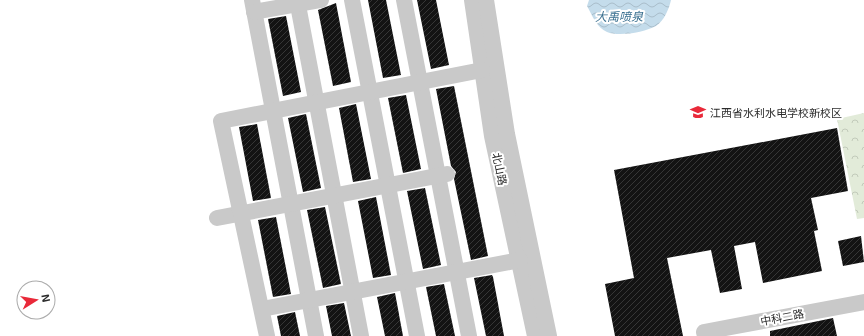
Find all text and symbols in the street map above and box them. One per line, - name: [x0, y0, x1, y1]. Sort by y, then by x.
- water label: 大禹喷泉: [595, 9, 644, 23]
- school or university icon: 江西省水利水电学校新校区: [689, 103, 707, 121]
- place label: 江西省水利水电学校新校区: [710, 106, 842, 119]
- street label: 北山路: [490, 152, 510, 186]
- north arrow: [16, 280, 56, 320]
- text: N: [39, 293, 53, 303]
- street label: 中科二路: [759, 306, 805, 328]

